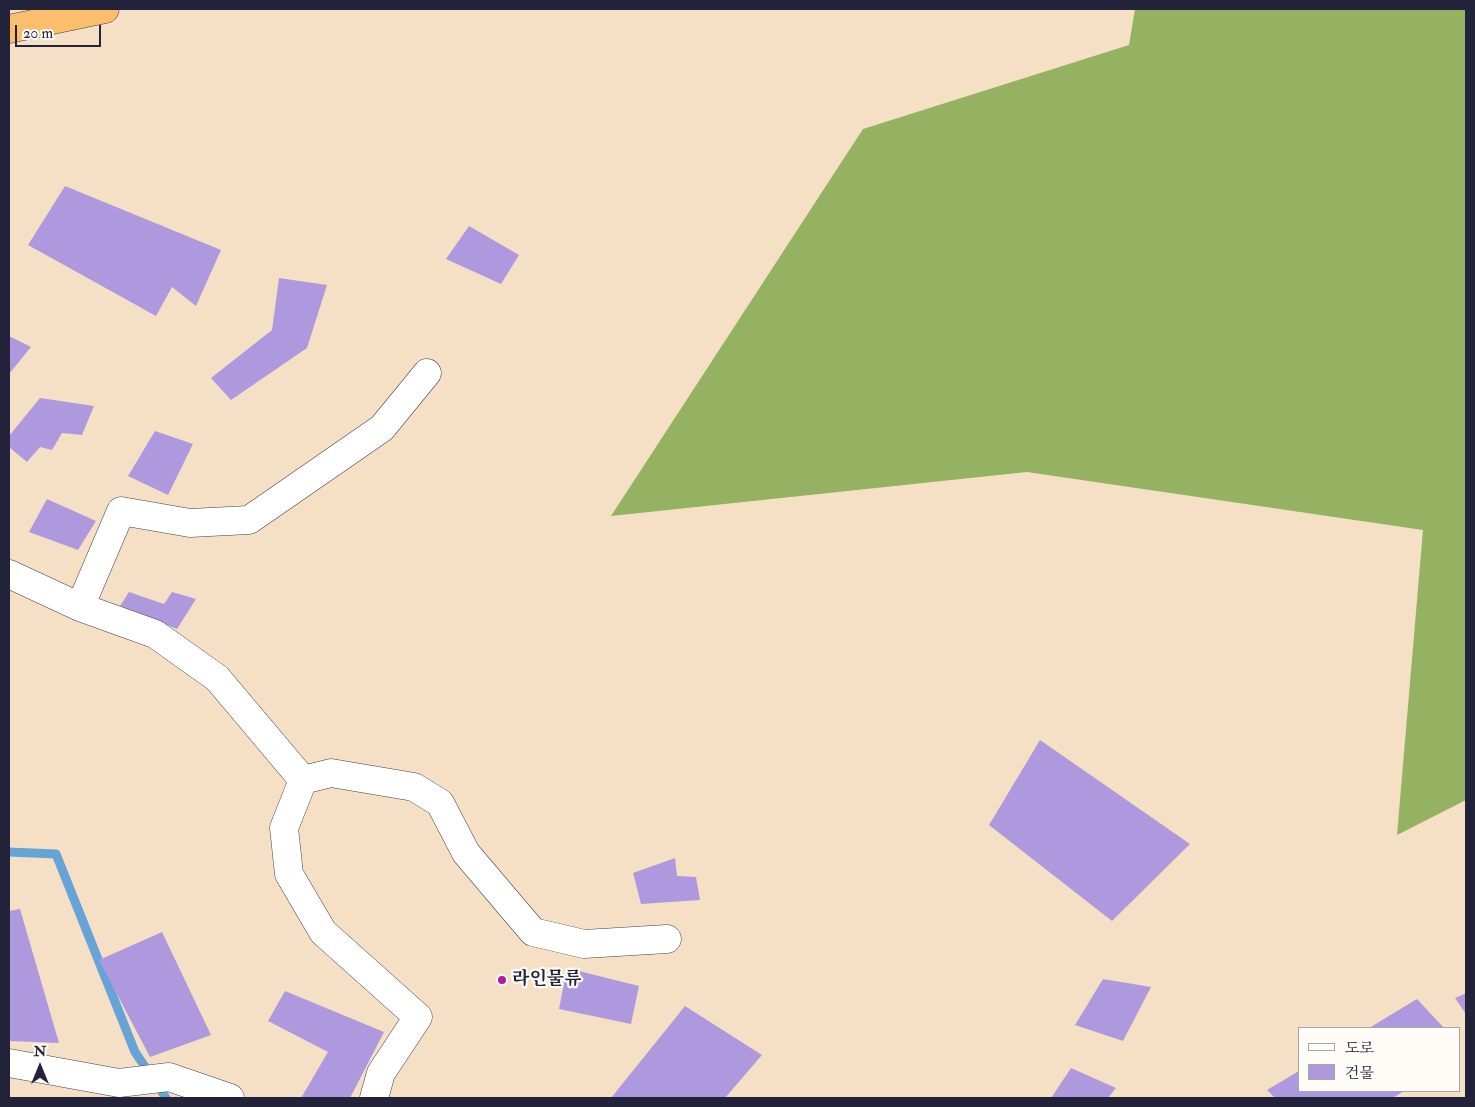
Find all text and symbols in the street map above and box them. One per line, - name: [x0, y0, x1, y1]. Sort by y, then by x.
- scale bar: [18, 15, 104, 47]
- text: 20 m: [23, 24, 53, 43]
- place label: 라인물류: [512, 969, 582, 991]
- marker: 라인물류: [496, 974, 508, 986]
- legend: [1298, 1027, 1460, 1092]
- text: 도로: [1345, 1039, 1374, 1058]
- north arrow: [15, 1042, 65, 1092]
- text: N: [34, 1043, 46, 1060]
- text: 건물: [1345, 1064, 1374, 1083]

